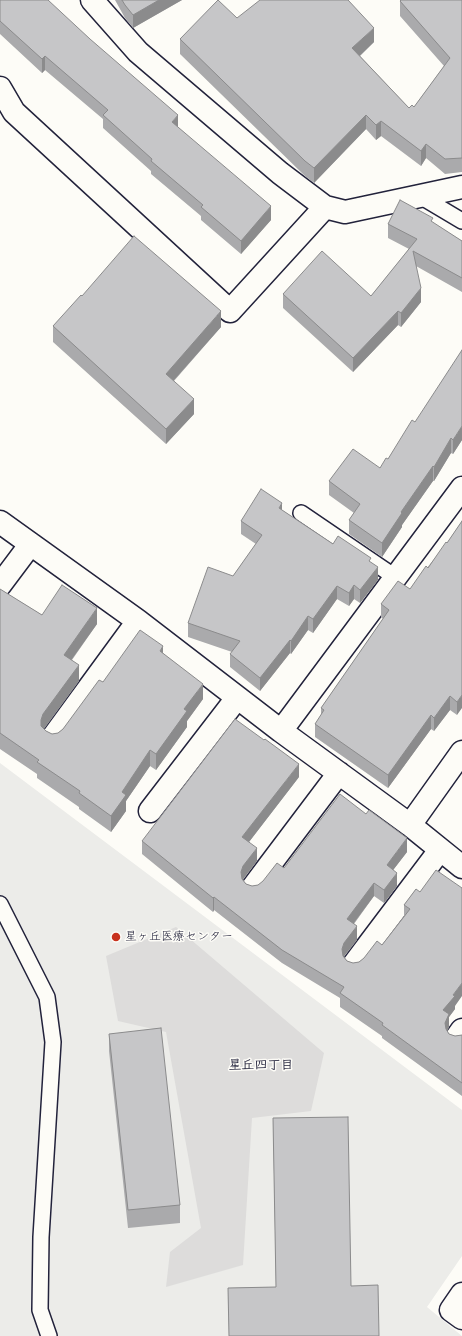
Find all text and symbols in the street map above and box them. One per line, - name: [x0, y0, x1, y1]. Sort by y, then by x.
- place label: 星ヶ丘医療センター: [125, 930, 233, 944]
- marker: 星ヶ丘医療センター: [110, 931, 122, 943]
- district label: 星丘四丁目: [229, 1057, 293, 1073]

